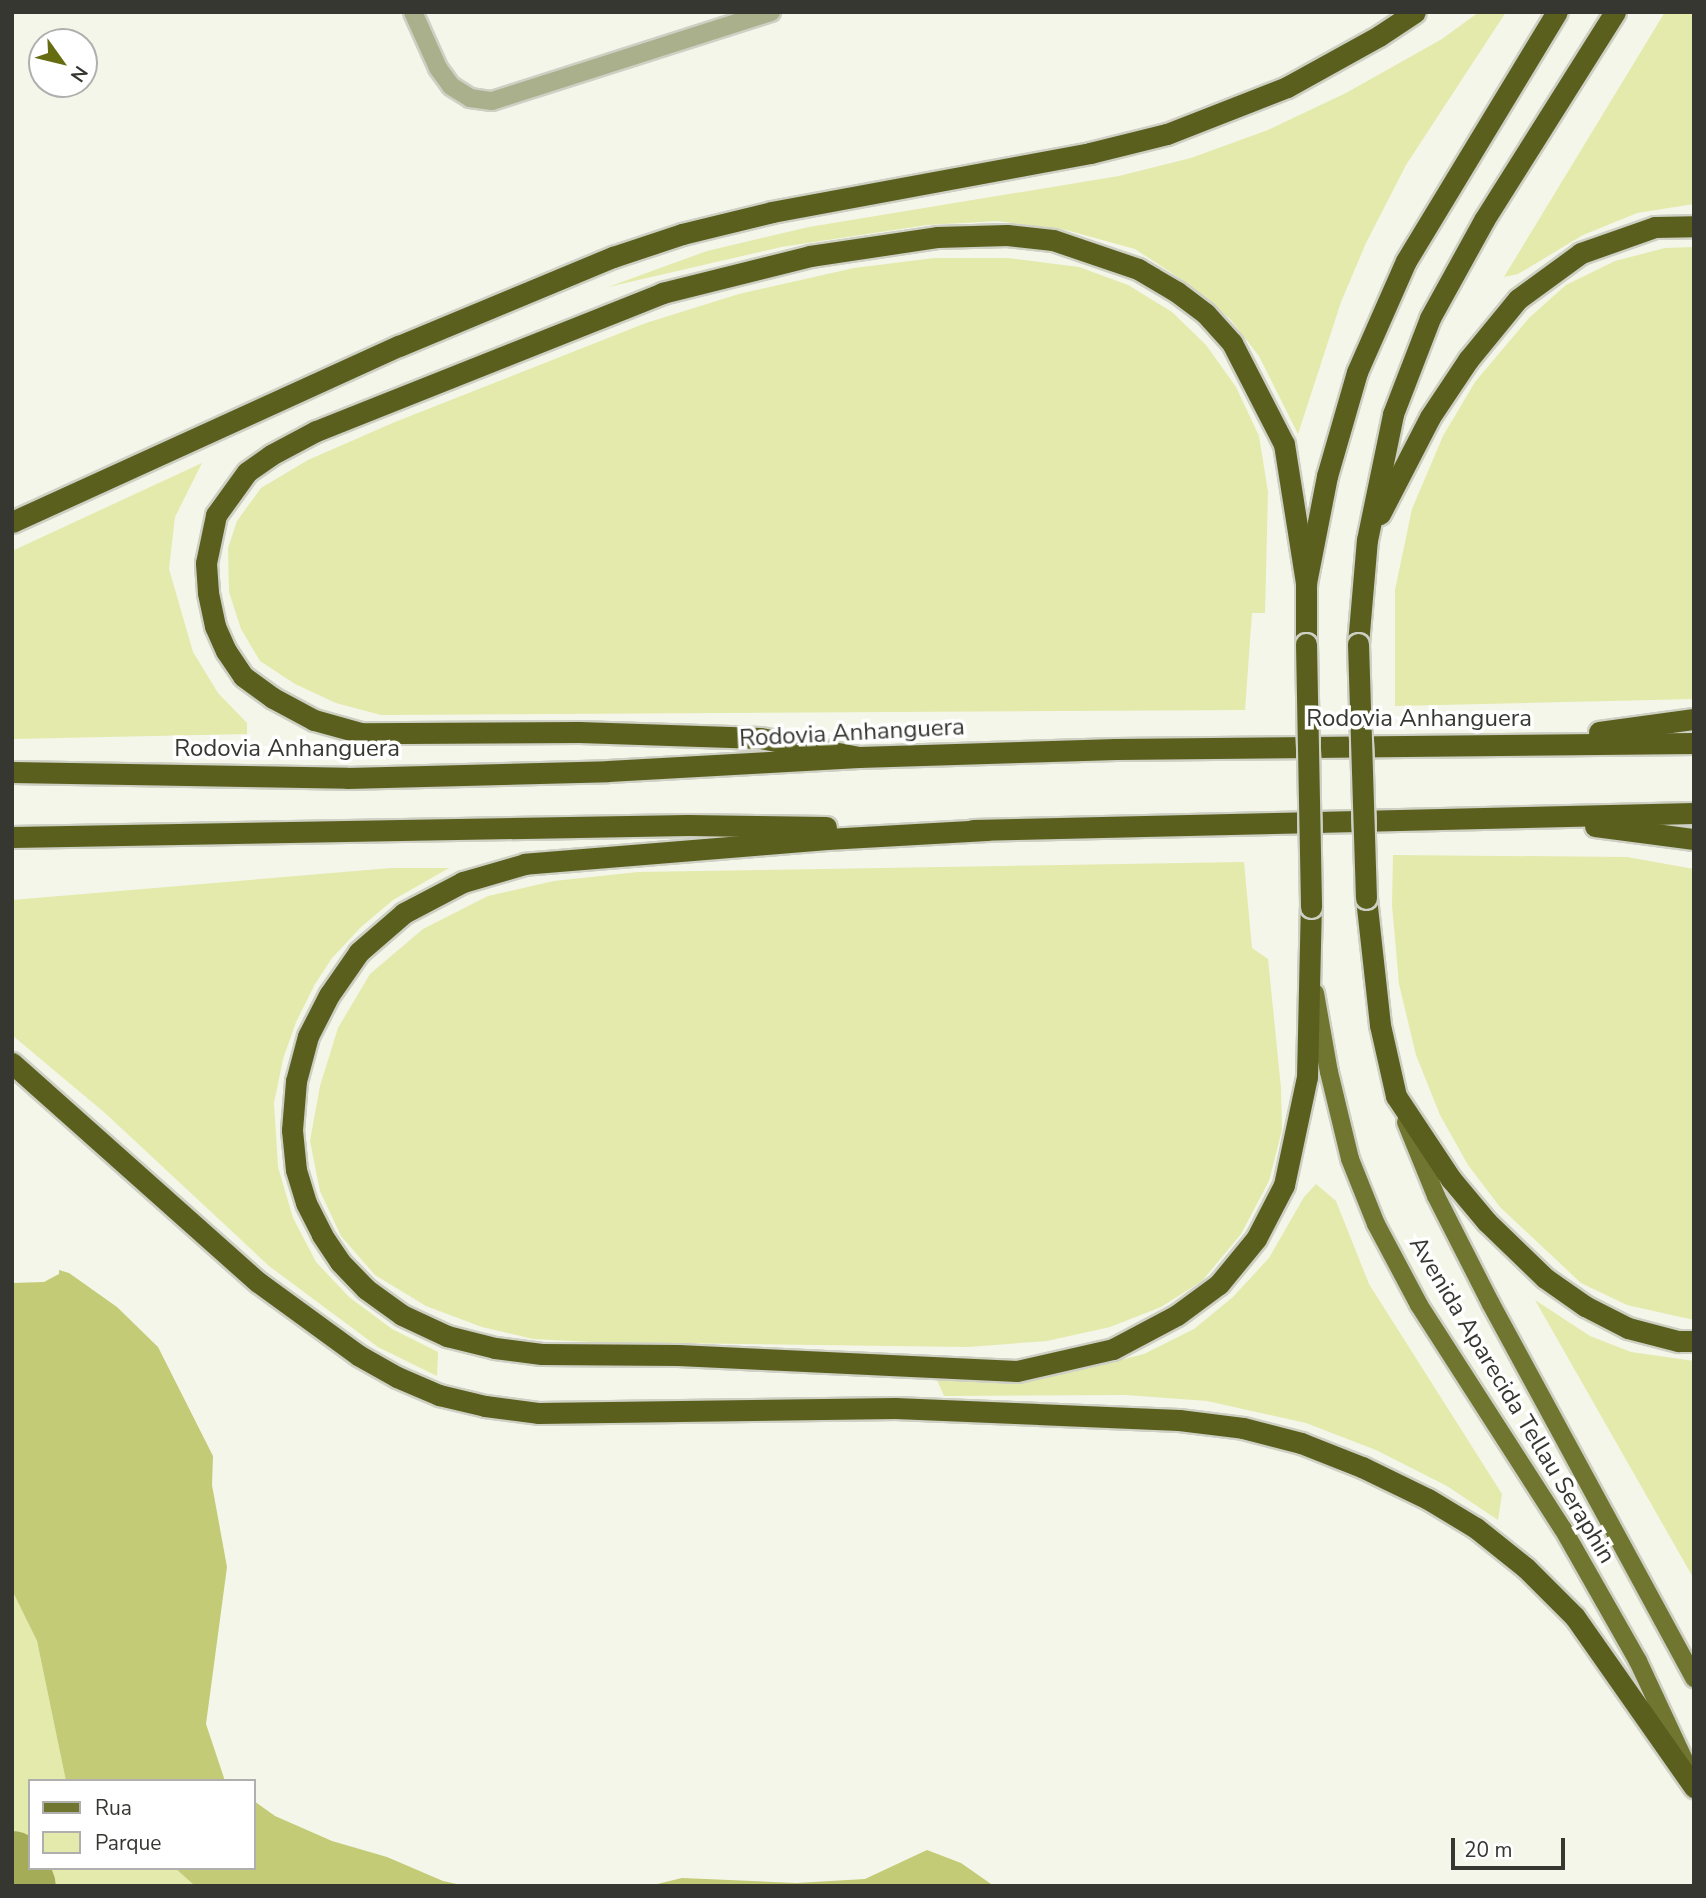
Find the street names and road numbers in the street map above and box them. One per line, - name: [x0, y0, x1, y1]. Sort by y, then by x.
- street label: Rodovia Anhanguera: [1306, 705, 1532, 733]
- street label: Rodovia Anhanguera: [739, 713, 965, 753]
- street label: Rodovia Anhanguera: [174, 735, 400, 763]
- street label: Avenida Aparecida Tellau Seraphin: [1403, 1231, 1621, 1569]

